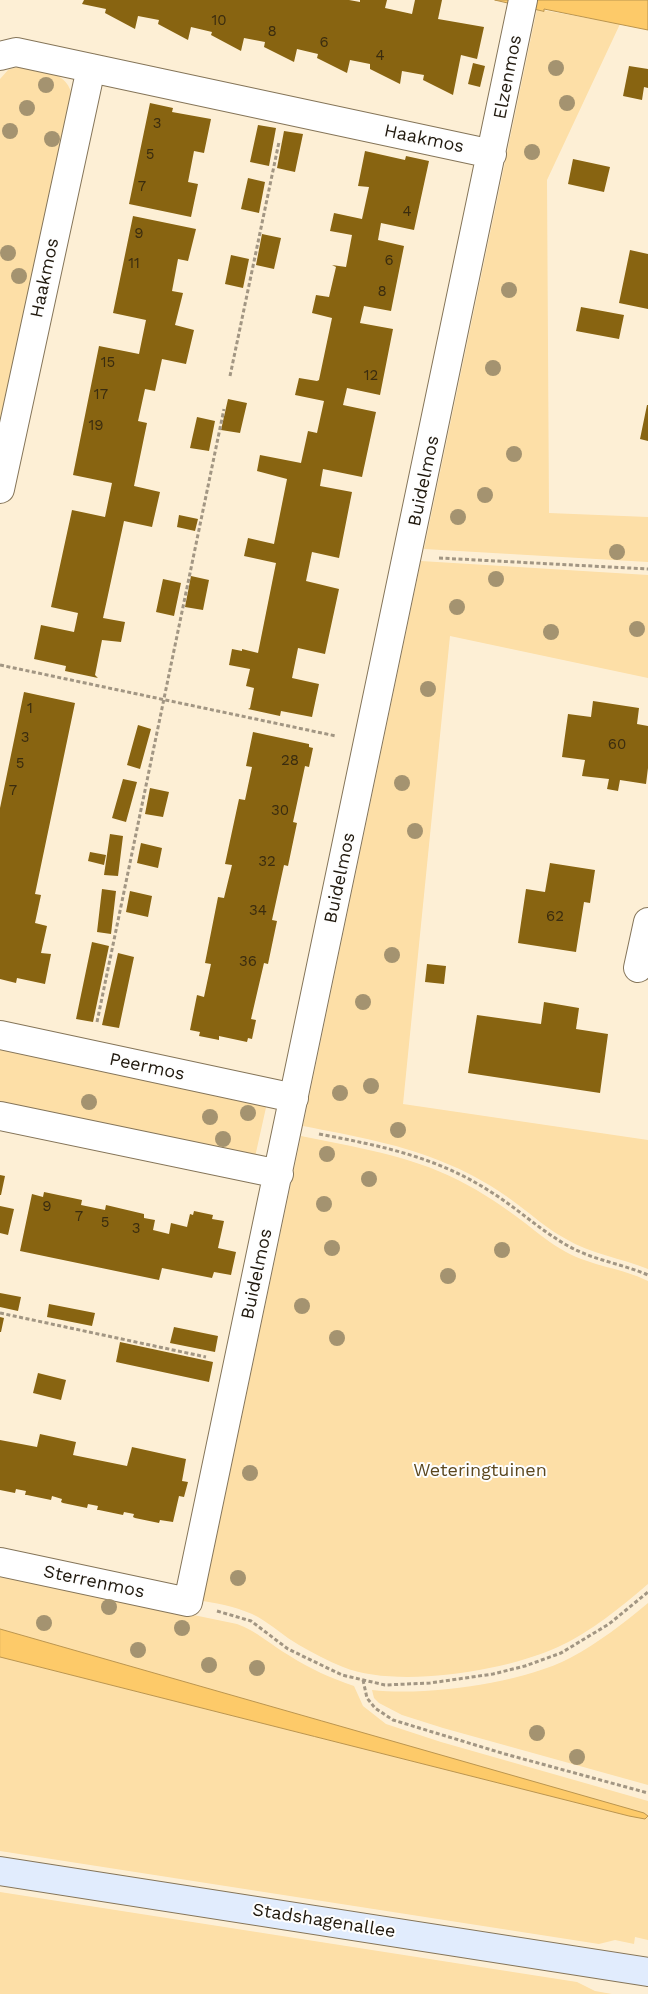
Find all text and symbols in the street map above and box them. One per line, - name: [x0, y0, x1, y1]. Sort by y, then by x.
- house number: 10: [211, 12, 227, 30]
- house number: 8: [267, 23, 277, 41]
- street label: Elzenmos: [489, 33, 527, 121]
- house number: 6: [319, 34, 329, 52]
- house number: 4: [375, 47, 385, 65]
- house number: 3: [153, 115, 161, 133]
- street label: Haakmos: [382, 120, 466, 158]
- house number: 5: [146, 146, 154, 164]
- house number: 7: [138, 178, 146, 196]
- house number: 4: [402, 203, 412, 221]
- house number: 9: [134, 225, 144, 243]
- street label: Haakmos: [26, 236, 64, 320]
- house number: 6: [384, 252, 394, 270]
- house number: 11: [128, 255, 140, 273]
- house number: 8: [377, 283, 387, 301]
- house number: 15: [101, 354, 115, 372]
- house number: 12: [364, 367, 378, 385]
- house number: 17: [94, 386, 108, 404]
- house number: 19: [88, 417, 104, 435]
- street label: Buidelmos: [404, 434, 444, 528]
- house number: 1: [27, 700, 33, 718]
- house number: 3: [21, 729, 29, 747]
- house number: 60: [608, 736, 626, 754]
- house number: 28: [281, 752, 299, 770]
- house number: 5: [16, 755, 24, 773]
- house number: 7: [9, 782, 17, 800]
- house number: 30: [271, 802, 289, 820]
- street label: Buidelmos: [320, 831, 360, 925]
- house number: 32: [258, 853, 276, 871]
- house number: 34: [249, 902, 267, 920]
- house number: 62: [546, 908, 564, 926]
- house number: 36: [239, 953, 257, 971]
- street label: Peermos: [107, 1048, 187, 1086]
- house number: 9: [42, 1198, 52, 1216]
- house number: 7: [75, 1208, 83, 1226]
- house number: 5: [101, 1214, 109, 1232]
- house number: 3: [132, 1220, 140, 1238]
- street label: Buidelmos: [237, 1227, 277, 1321]
- park label: Weteringtuinen: [413, 1460, 547, 1482]
- street label: Sterrenmos: [41, 1561, 147, 1603]
- street label: Stadshagenallee: [251, 1899, 397, 1943]

